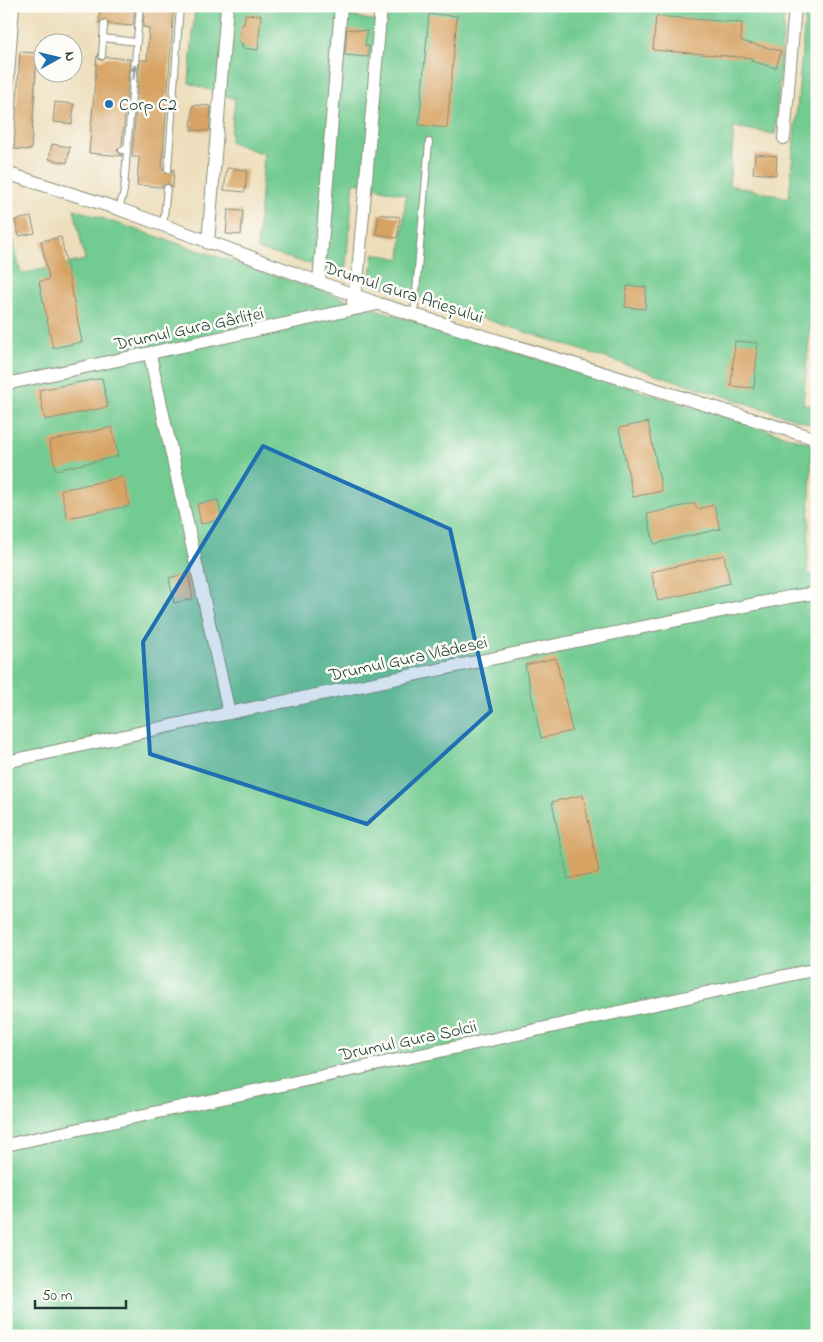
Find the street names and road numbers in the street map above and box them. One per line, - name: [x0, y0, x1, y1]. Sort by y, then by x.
- street label: Drumul Gura Arieșului: [319, 256, 486, 332]
- street label: Drumul Gura Gârliței: [111, 301, 267, 359]
- street label: Drumul Gura Vlădesei: [326, 630, 490, 690]
- street label: Drumul Gura Solcii: [336, 1015, 480, 1069]

